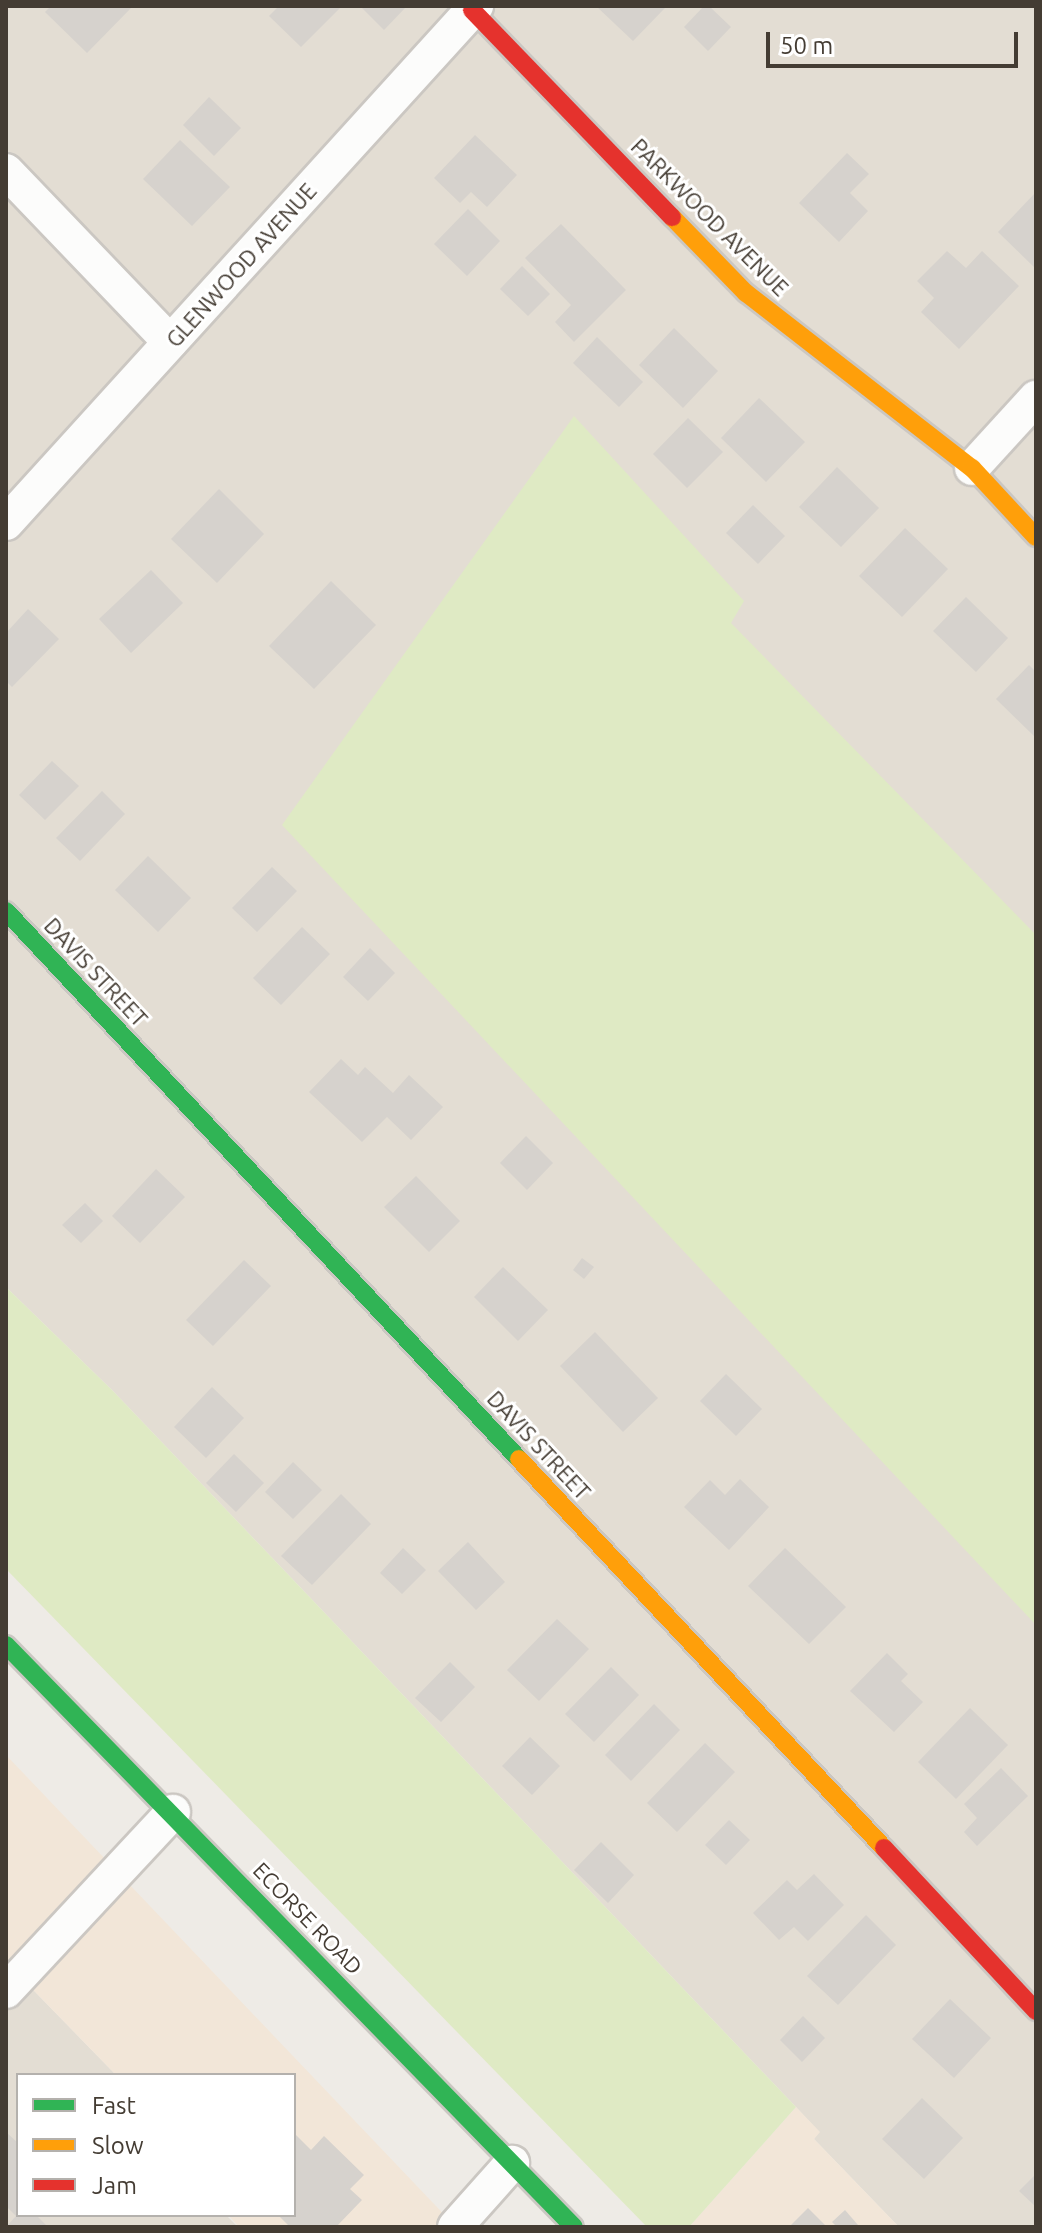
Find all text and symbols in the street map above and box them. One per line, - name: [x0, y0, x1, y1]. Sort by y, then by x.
- scale bar: [770, 16, 1022, 66]
- text: 50 m: [780, 32, 833, 59]
- street label: PARKWOOD AVENUE: [626, 133, 794, 301]
- street label: GLENWOOD AVENUE: [160, 178, 322, 352]
- street label: DAVIS STREET: [39, 912, 153, 1032]
- street label: DAVIS STREET: [482, 1385, 596, 1505]
- street label: ECORSE ROAD: [248, 1857, 368, 1979]
- legend: [16, 2073, 296, 2217]
- text: Fast: [92, 2092, 136, 2119]
- text: Slow: [92, 2132, 144, 2159]
- text: Jam: [92, 2172, 137, 2199]

